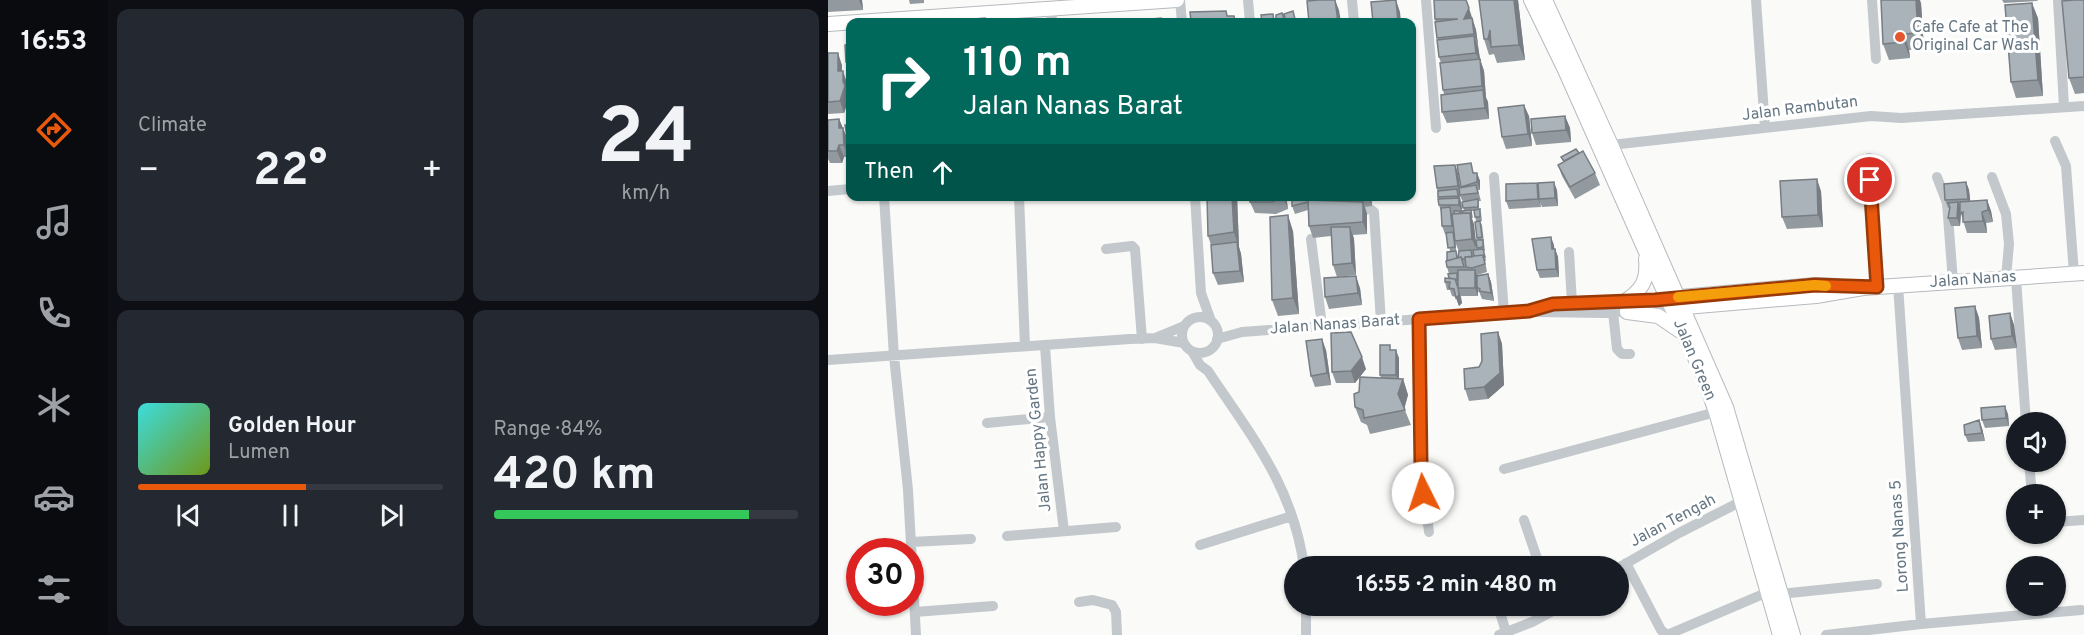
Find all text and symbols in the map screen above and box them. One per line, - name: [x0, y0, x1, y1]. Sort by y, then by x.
- place label: Cafe Cafe at The Original Car Wash: [1912, 18, 2039, 56]
- text: 16:53: [21, 25, 87, 59]
- marker: Cafe Cafe at The Original Car Wash: [1893, 30, 1907, 44]
- text: 110 m: [963, 38, 1072, 91]
- icon: right: [864, 42, 942, 120]
- text: Jalan Nanas Barat: [963, 90, 1183, 124]
- text: 24: [597, 92, 695, 191]
- street label: Jalan Rambutan: [1741, 92, 1859, 126]
- icon: directions: [33, 109, 75, 151]
- text: Climate: [138, 113, 207, 139]
- text: 22°: [253, 144, 327, 201]
- text: −: [138, 151, 159, 193]
- text: +: [421, 151, 442, 193]
- pin: [1844, 154, 1895, 205]
- icon: ahead: [926, 156, 959, 189]
- text: Then: [864, 159, 914, 186]
- icon: arrive: [1853, 163, 1886, 196]
- text: km/h: [621, 181, 670, 207]
- icon: music: [33, 201, 75, 243]
- street label: Jalan Nanas: [1929, 267, 2017, 293]
- icon: phone: [33, 292, 75, 334]
- street label: Jalan Nanas Barat: [1269, 310, 1401, 340]
- street label: Jalan Green: [1668, 316, 1720, 404]
- street label: Jalan Happy Garden: [1022, 367, 1056, 513]
- icon: climate: [33, 384, 75, 426]
- map controls: [2006, 412, 2066, 616]
- button: sound: [2006, 412, 2066, 472]
- text: Golden Hour: [228, 413, 356, 440]
- text: Range · 84%: [494, 417, 602, 443]
- text: Lumen: [228, 440, 290, 466]
- text: 420 km: [494, 448, 655, 505]
- position arrow: [1391, 461, 1455, 525]
- icon: car: [33, 476, 75, 518]
- street label: Lorong Nanas 5: [1886, 479, 1914, 593]
- button: +: [2006, 484, 2066, 544]
- street label: Jalan Tengah: [1627, 490, 1719, 552]
- icon: previous: [172, 499, 205, 532]
- icon: pause: [274, 499, 307, 532]
- icon: next: [375, 499, 408, 532]
- speed limit sign: 30: [846, 538, 924, 616]
- button: −: [2006, 556, 2066, 616]
- icon: filters: [33, 568, 75, 610]
- text: 16:55 · 2 min · 480 m: [1356, 572, 1557, 599]

